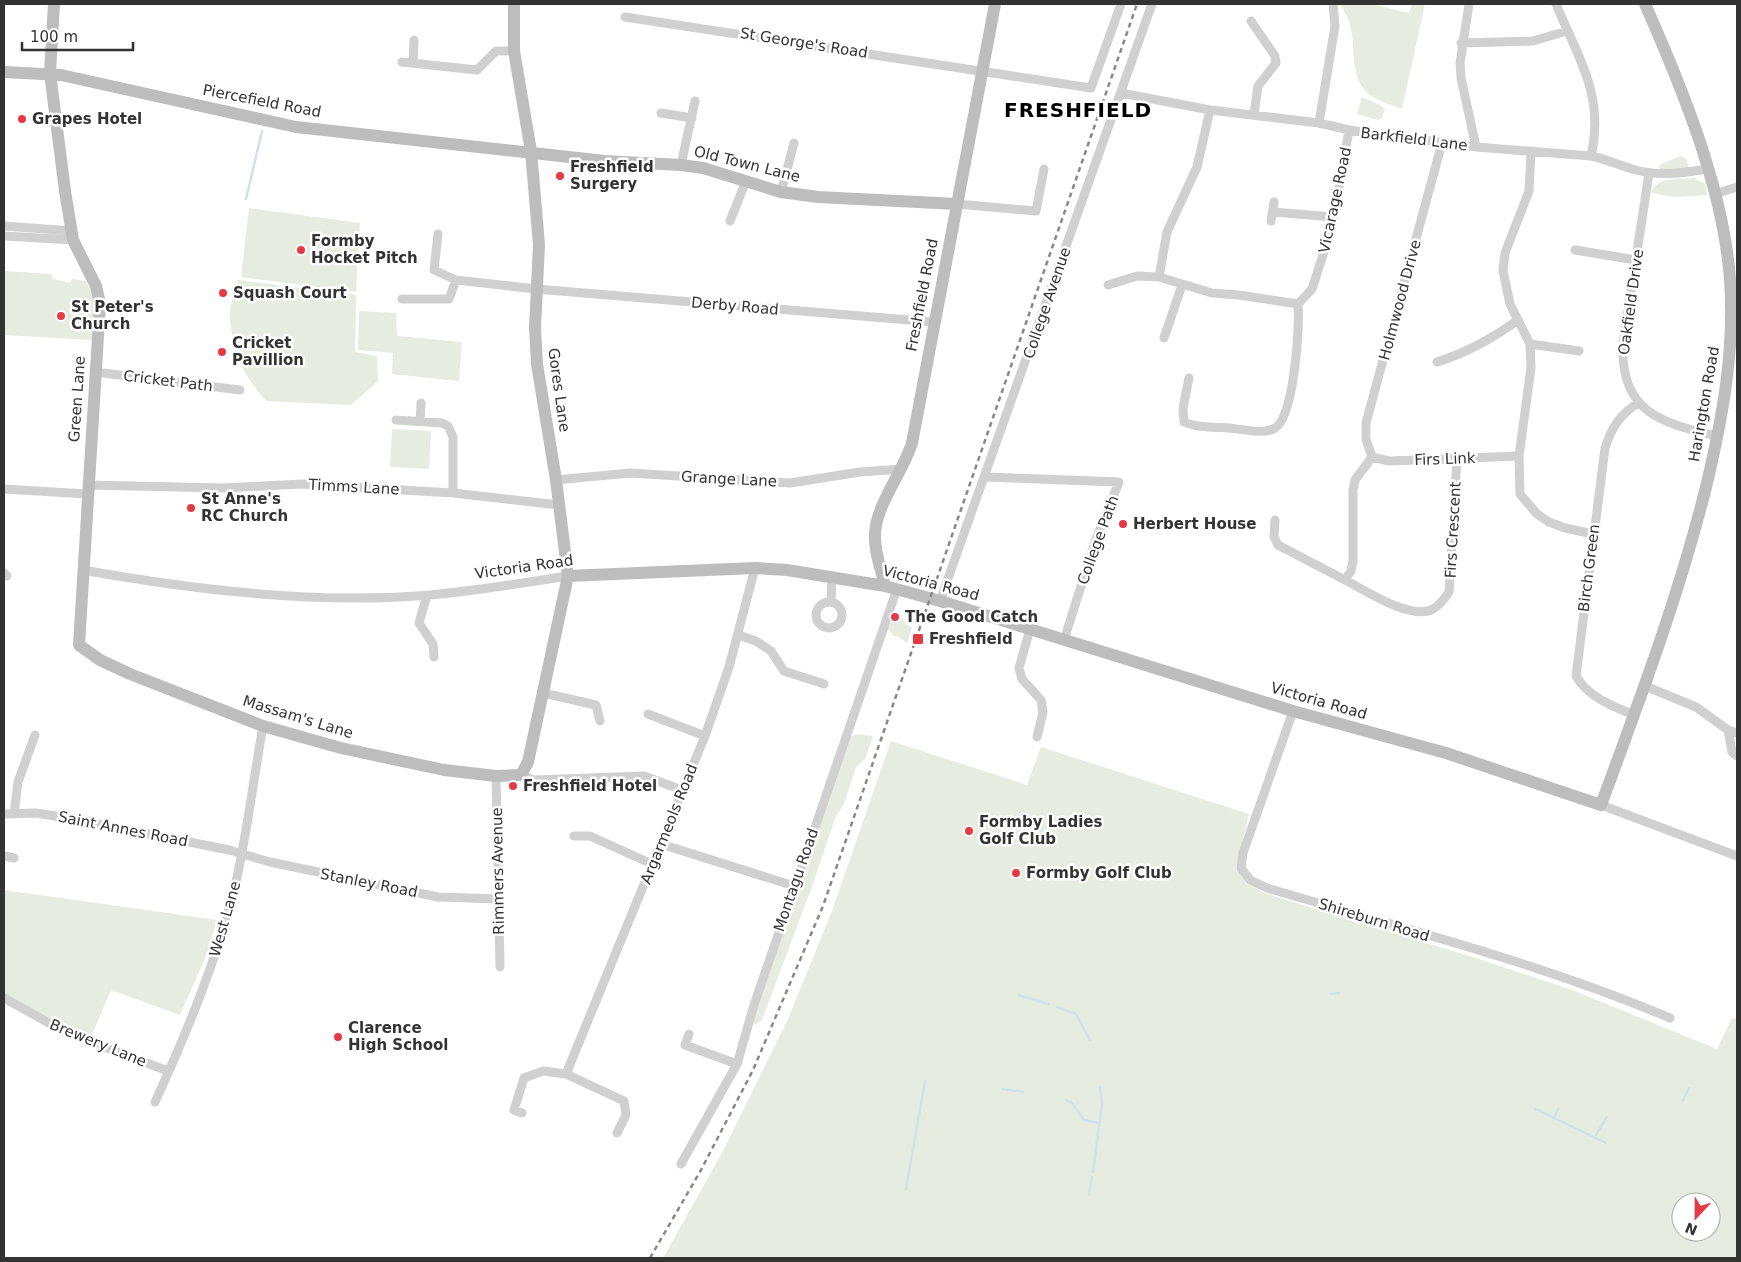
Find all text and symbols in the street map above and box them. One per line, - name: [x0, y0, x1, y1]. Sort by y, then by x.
- scale bar: [22, 20, 134, 52]
- street label: St George's Road: [739, 24, 869, 62]
- text: 100 m: [30, 28, 78, 46]
- street label: Piercefield Road: [201, 81, 323, 121]
- district label: FRESHFIELD: [1004, 98, 1152, 122]
- place label: Grapes Hotel: [32, 110, 142, 128]
- marker: Grapes Hotel: [16, 113, 28, 125]
- street label: Barkfield Lane: [1359, 124, 1469, 154]
- street label: Old Town Lane: [692, 142, 802, 186]
- street label: Vicarage Road: [1315, 145, 1355, 255]
- place label: Freshfield Surgery: [570, 158, 654, 193]
- marker: Freshfield Surgery: [554, 170, 566, 182]
- place label: Formby Hocket Pitch: [311, 232, 418, 267]
- street label: Freshfield Road: [902, 237, 942, 353]
- street label: Holmwood Drive: [1375, 238, 1425, 362]
- marker: Formby Hocket Pitch: [295, 244, 307, 256]
- street label: College Avenue: [1020, 245, 1074, 361]
- street label: Oakfield Drive: [1615, 248, 1647, 356]
- place label: Squash Court: [233, 284, 347, 302]
- marker: Squash Court: [217, 287, 229, 299]
- street label: Derby Road: [690, 293, 780, 319]
- place label: St Peter's Church: [71, 298, 154, 333]
- marker: St Peter's Church: [55, 310, 67, 322]
- place label: Cricket Pavillion: [232, 334, 304, 369]
- street label: Harington Road: [1685, 345, 1723, 463]
- marker: Cricket Pavillion: [216, 346, 228, 358]
- street label: Gores Lane: [544, 347, 574, 433]
- street label: Green Lane: [65, 355, 89, 443]
- street label: Cricket Path: [122, 367, 214, 395]
- street label: Firs Link: [1414, 449, 1476, 469]
- street label: Grange Lane: [680, 467, 778, 491]
- street label: Timms Lane: [307, 476, 400, 498]
- street label: Firs Crescent: [1441, 481, 1465, 579]
- place label: St Anne's RC Church: [201, 490, 288, 525]
- street label: College Path: [1074, 493, 1122, 587]
- marker: St Anne's RC Church: [185, 502, 197, 514]
- place label: Herbert House: [1133, 515, 1256, 533]
- marker: Herbert House: [1117, 518, 1129, 530]
- street label: Birch Green: [1575, 523, 1603, 613]
- street label: Victoria Road: [474, 551, 574, 583]
- street label: Victoria Road: [881, 561, 981, 605]
- place label: The Good Catch: [905, 608, 1038, 626]
- marker: The Good Catch: [889, 611, 901, 623]
- place label: Freshfield: [929, 630, 1013, 648]
- marker: Freshfield: [911, 632, 925, 646]
- street label: Victoria Road: [1269, 679, 1369, 723]
- street label: Massam's Lane: [241, 692, 355, 742]
- street label: Argarmeols Road: [637, 761, 701, 887]
- place label: Freshfield Hotel: [523, 777, 657, 795]
- marker: Freshfield Hotel: [507, 780, 519, 792]
- street label: Rimmers Avenue: [488, 807, 508, 935]
- street label: Saint Annes Road: [57, 808, 189, 850]
- place label: Formby Ladies Golf Club: [979, 813, 1102, 848]
- marker: Formby Ladies Golf Club: [963, 825, 975, 837]
- street label: Montagu Road: [770, 826, 822, 934]
- place label: Formby Golf Club: [1026, 864, 1172, 882]
- street label: Stanley Road: [319, 865, 419, 901]
- marker: Formby Golf Club: [1010, 867, 1022, 879]
- street label: West Lane: [206, 879, 244, 959]
- street label: Shireburn Road: [1316, 895, 1432, 945]
- street label: Brewery Lane: [47, 1015, 149, 1071]
- place label: Clarence High School: [348, 1019, 448, 1054]
- marker: Clarence High School: [332, 1031, 344, 1043]
- north arrow: [1671, 1192, 1721, 1242]
- text: N: [1683, 1219, 1700, 1239]

